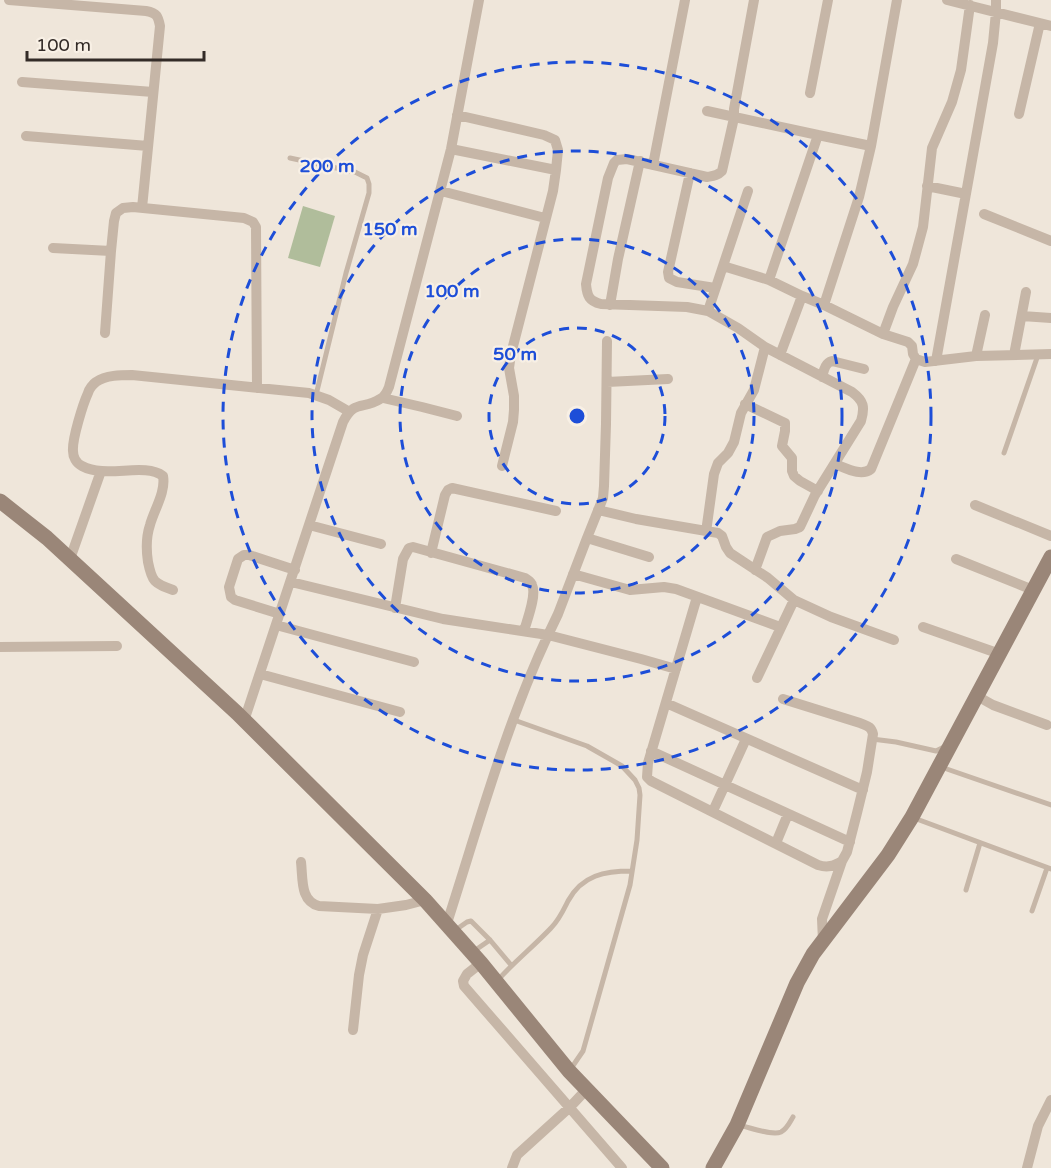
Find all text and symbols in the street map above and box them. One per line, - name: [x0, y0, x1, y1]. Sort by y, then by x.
- scale bar: [27, 24, 204, 62]
- text: 100 m: [36, 34, 91, 56]
- text: 200 m: [299, 155, 355, 177]
- text: 150 m: [362, 218, 418, 240]
- text: 100 m: [424, 280, 480, 302]
- text: 50 m: [493, 343, 537, 365]
- centre of rings: [567, 406, 587, 426]

